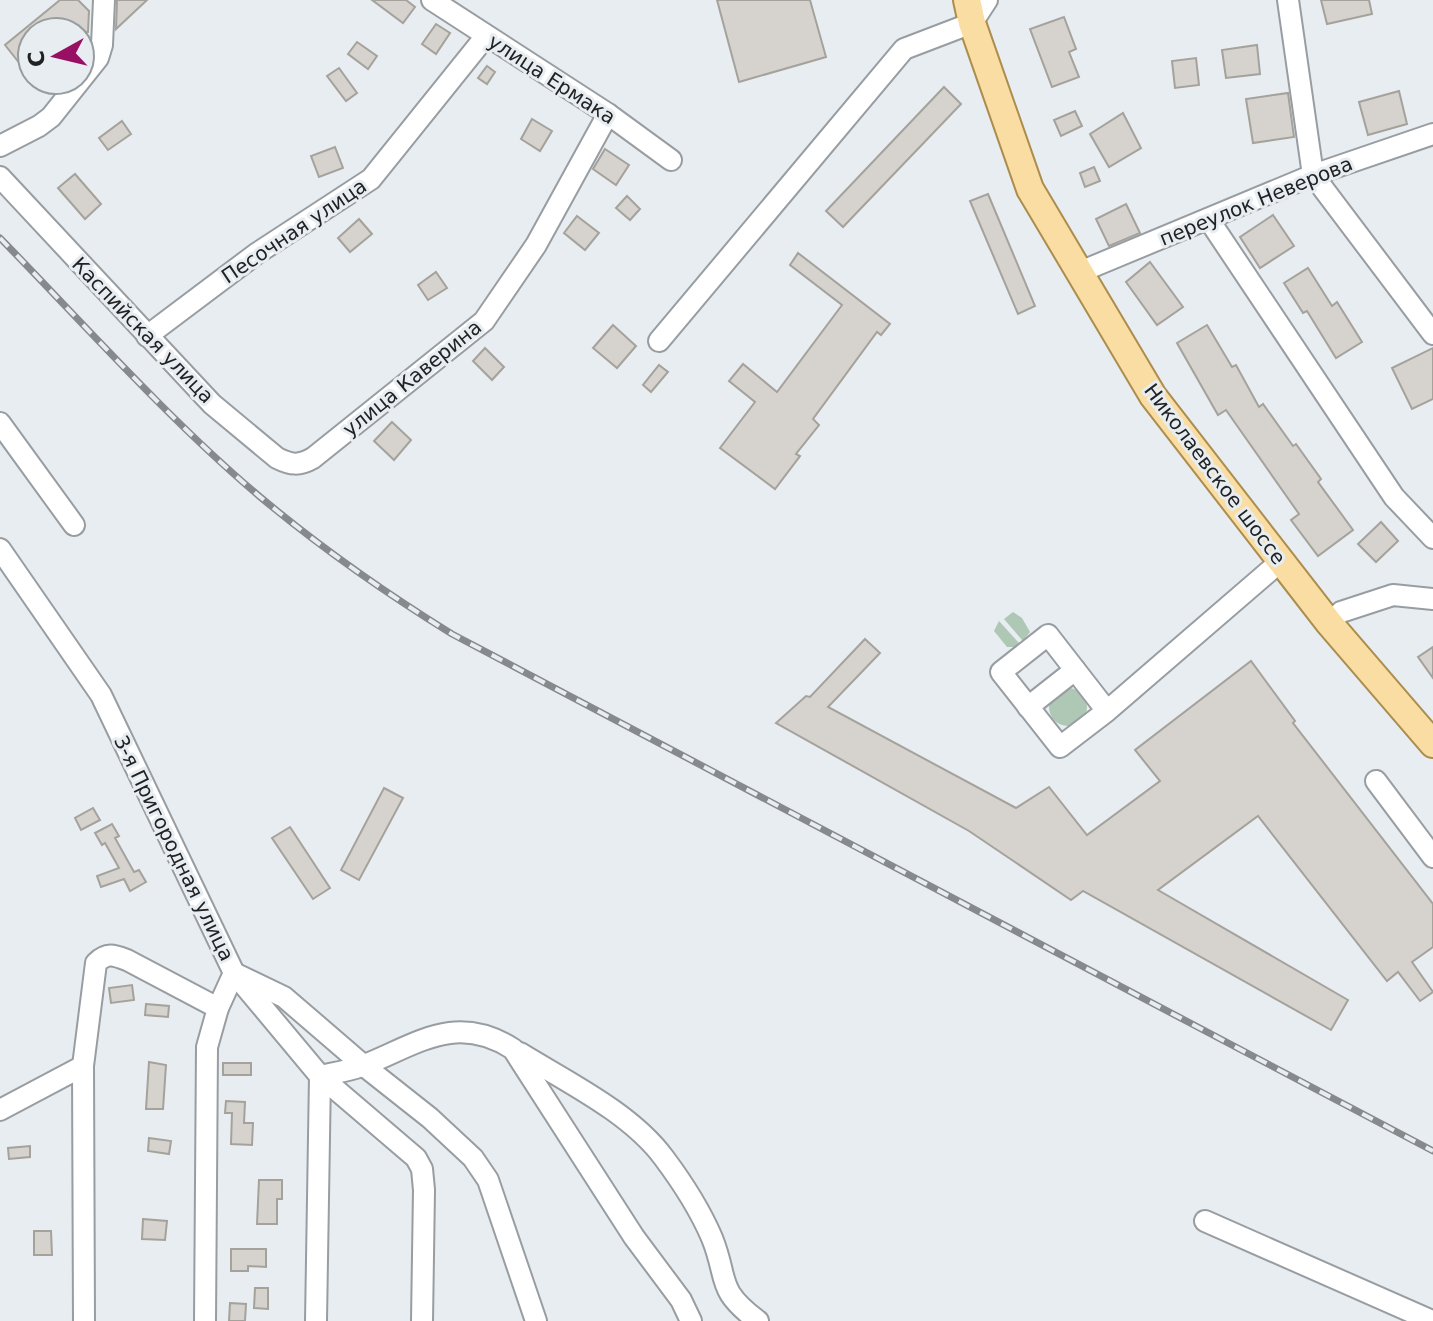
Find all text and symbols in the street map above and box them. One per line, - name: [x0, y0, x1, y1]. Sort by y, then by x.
- north arrow: [16, 16, 96, 96]
- street label: улица Ермака: [484, 29, 620, 129]
- text: С: [23, 49, 50, 68]
- street label: переулок Неверова: [1156, 151, 1356, 251]
- street label: Песочная улица: [217, 174, 371, 288]
- street label: Каспийская улица: [67, 252, 219, 408]
- street label: улица Каверина: [338, 315, 486, 441]
- street label: Николаевское шоссе: [1139, 379, 1291, 569]
- street label: 3-я Пригородная улица: [109, 731, 239, 965]

